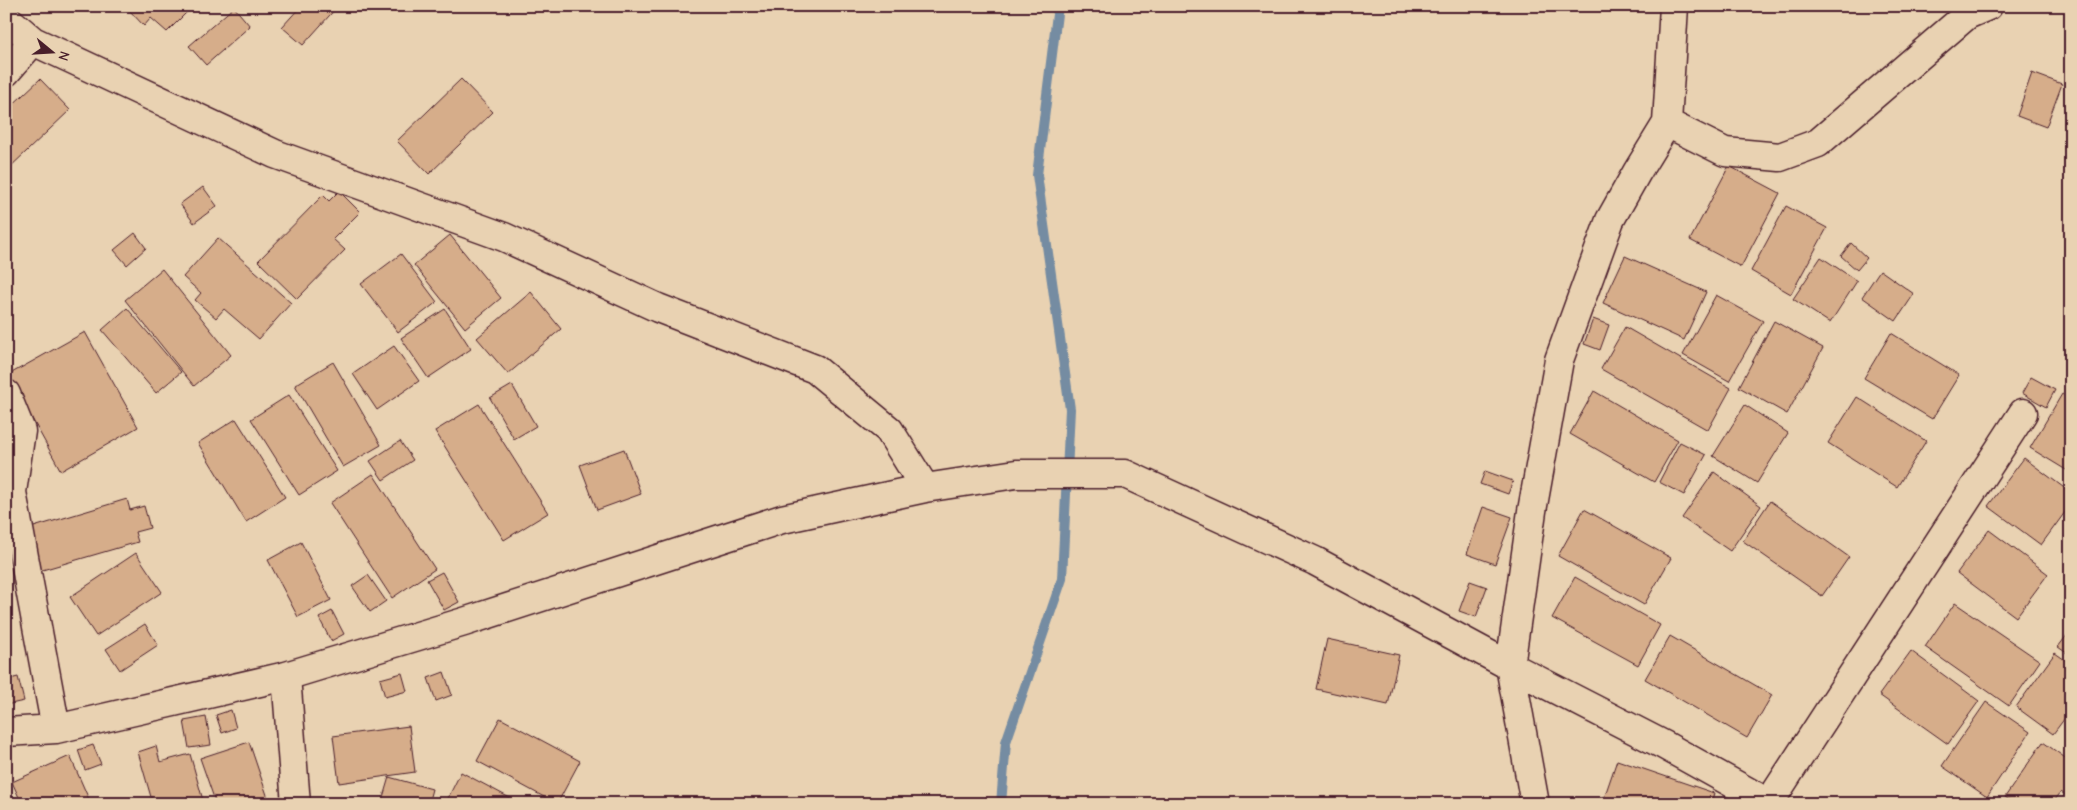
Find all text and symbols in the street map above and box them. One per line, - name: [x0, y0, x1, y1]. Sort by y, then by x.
- north arrow: [28, 28, 78, 78]
- text: N: [54, 49, 73, 63]

